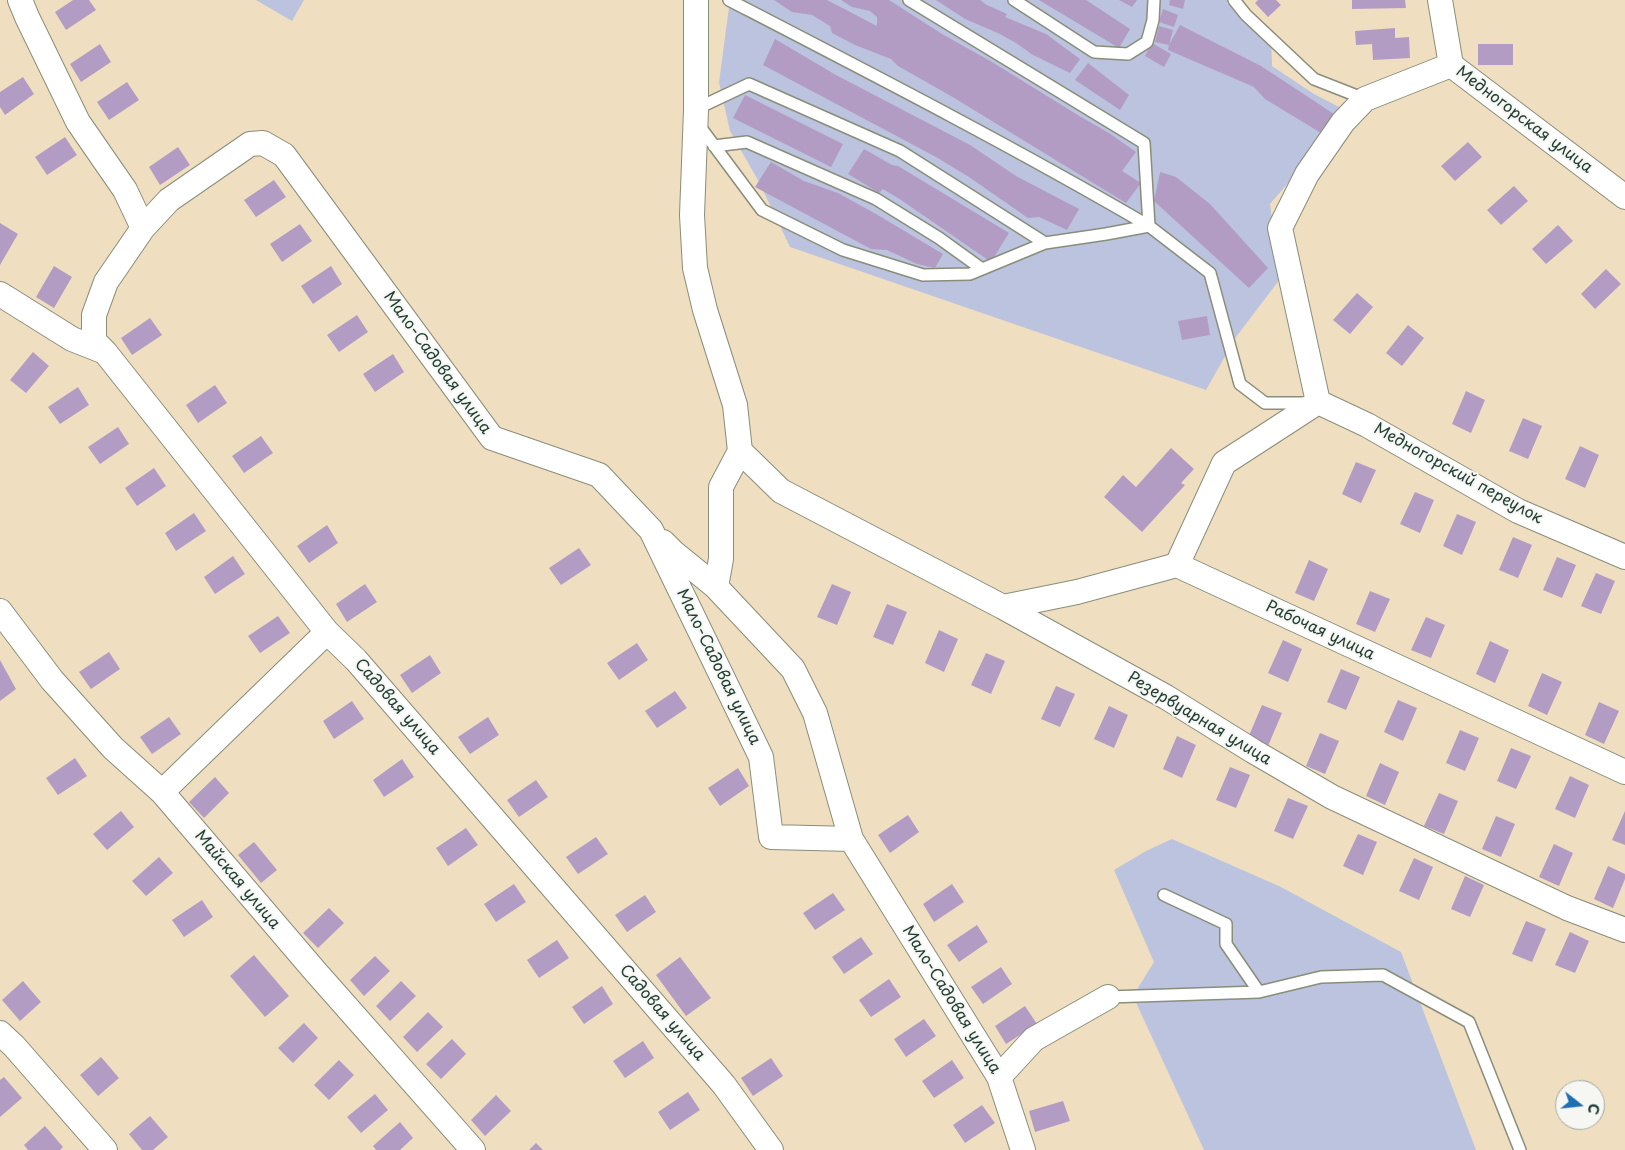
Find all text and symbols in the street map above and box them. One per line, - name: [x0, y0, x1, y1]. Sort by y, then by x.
- street label: Медногорская улица: [1452, 62, 1596, 178]
- street label: Мало-Садовая улица: [379, 288, 495, 438]
- street label: Медногорский переулок: [1370, 420, 1546, 528]
- street label: Мало-Садовая улица: [672, 586, 764, 748]
- street label: Рабочая улица: [1262, 597, 1378, 665]
- street label: Садовая улица: [350, 655, 444, 759]
- street label: Резервуарная улица: [1123, 668, 1275, 770]
- street label: Майская улица: [190, 827, 284, 933]
- street label: Мало-Садовая улица: [898, 922, 1004, 1078]
- street label: Садовая улица: [615, 961, 709, 1065]
- north arrow: [1555, 1080, 1605, 1130]
- text: С: [1582, 1101, 1605, 1117]

